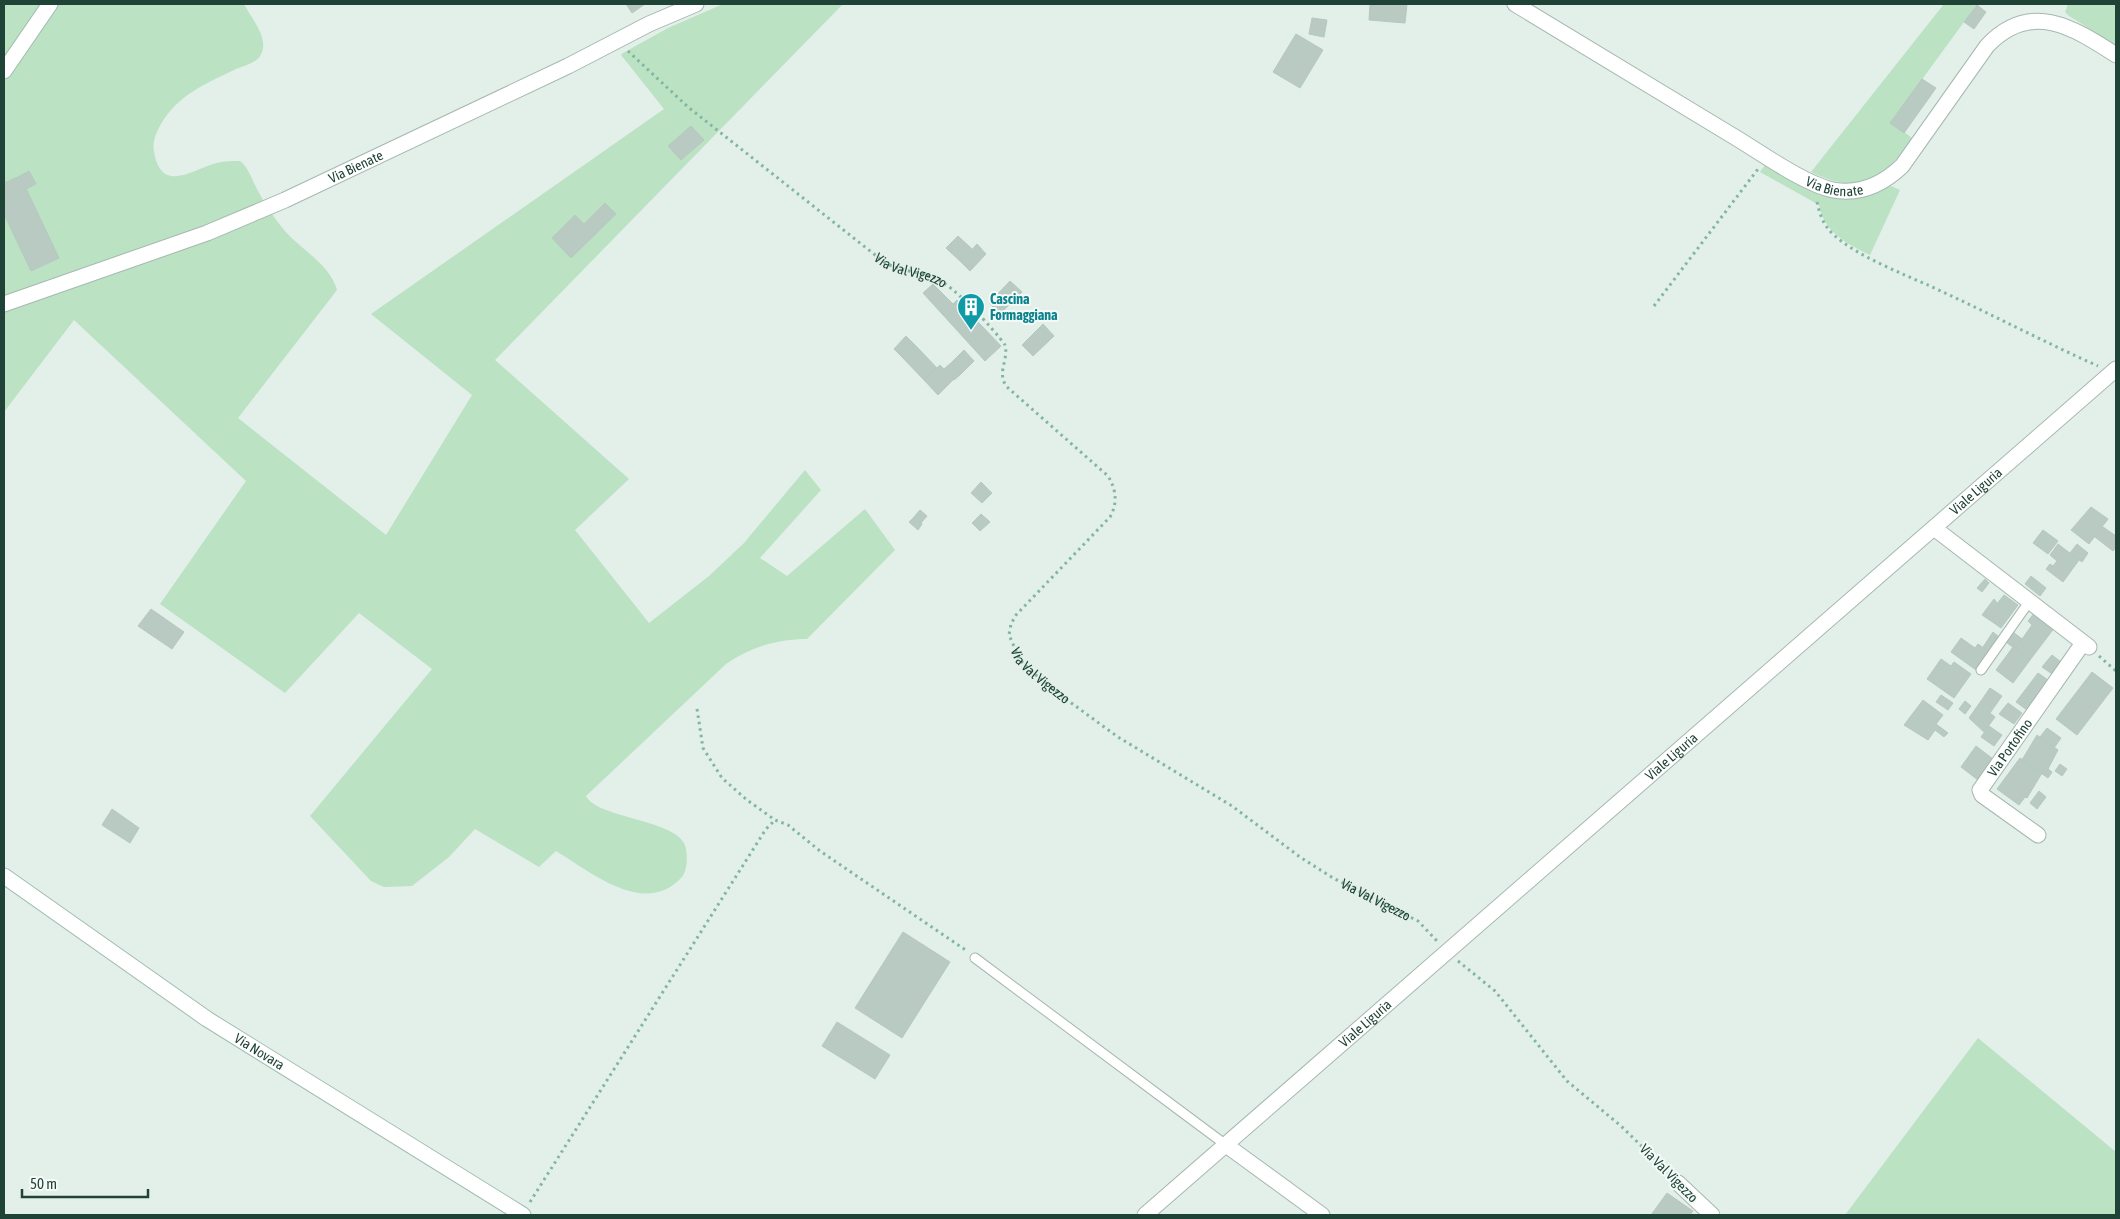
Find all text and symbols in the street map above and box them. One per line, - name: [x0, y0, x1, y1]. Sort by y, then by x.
- street label: Via Bienate: [326, 147, 386, 186]
- street label: Via Bienate: [1803, 173, 1865, 199]
- street label: Via Val Vigezzo: [871, 250, 950, 291]
- place label: Cascina Formaggiana: [990, 291, 1058, 323]
- building icon: Cascina Formaggiana: [956, 292, 986, 331]
- street label: Viale Liguria: [1947, 464, 2005, 518]
- street label: Via Val Vigezzo: [1008, 645, 1073, 707]
- street label: Via Portofino: [1984, 716, 2035, 780]
- street label: Viale Liguria: [1642, 729, 1701, 783]
- street label: Via Val Vigezzo: [1338, 875, 1413, 924]
- street label: Viale Liguria: [1336, 996, 1394, 1050]
- street label: Via Novara: [231, 1030, 287, 1073]
- street label: Via Val Vigezzo: [1637, 1141, 1701, 1205]
- scale bar: [22, 1166, 149, 1198]
- text: 50 m: [30, 1175, 57, 1192]

